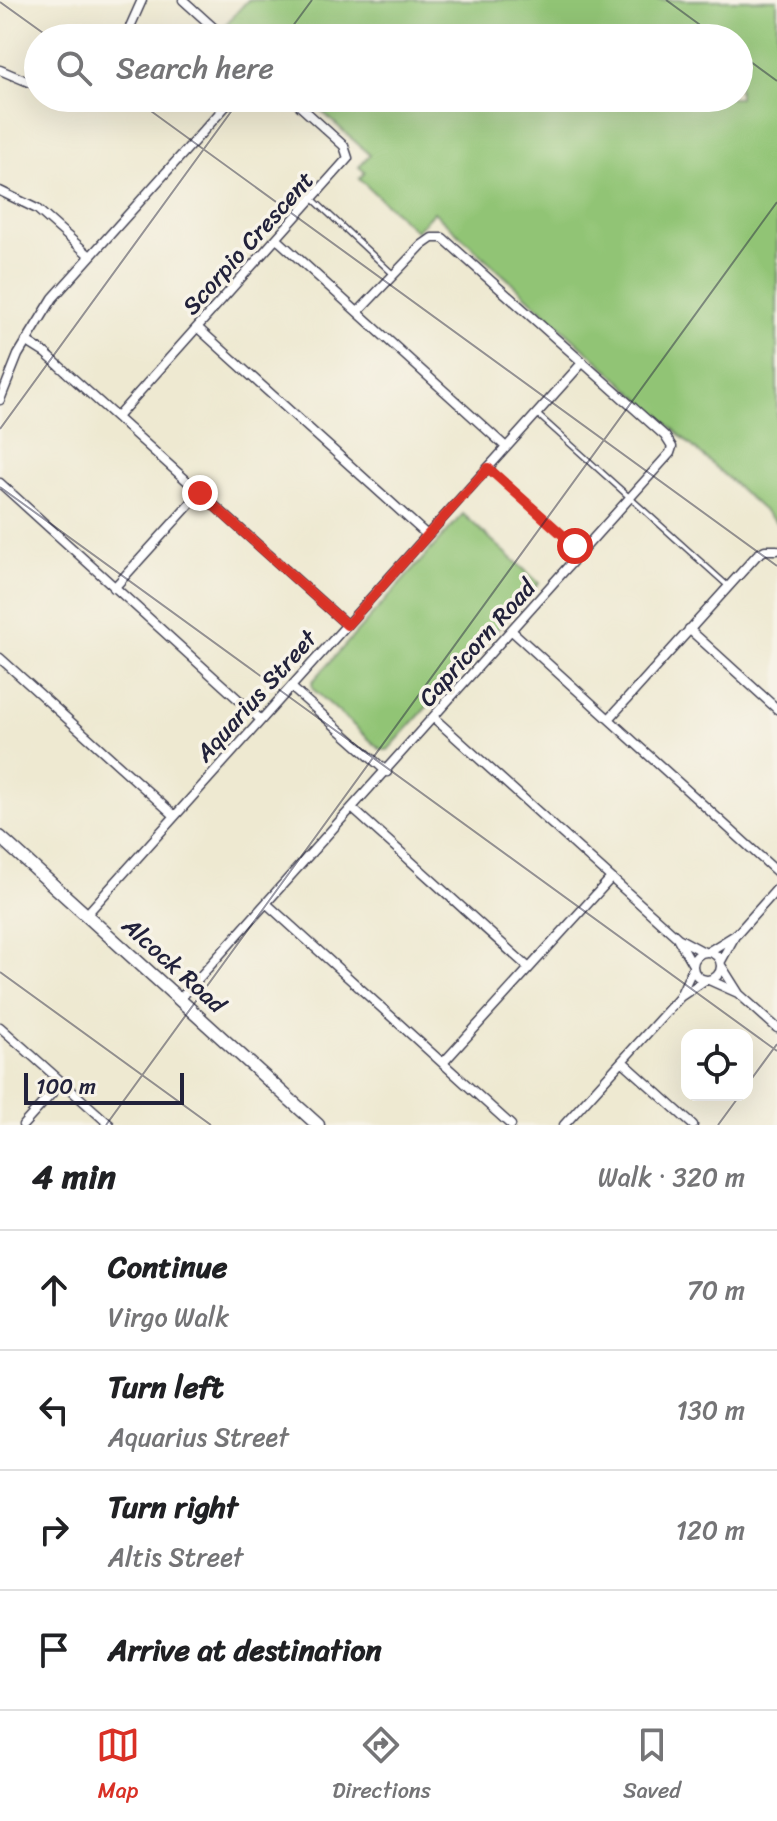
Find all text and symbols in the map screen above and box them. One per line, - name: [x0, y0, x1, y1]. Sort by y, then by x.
- search box: [24, 24, 753, 112]
- text: Search here: [116, 41, 274, 95]
- icon: search: [52, 46, 96, 90]
- street label: Scorpio Crescent: [171, 161, 325, 325]
- route end: [182, 475, 218, 511]
- route start: [557, 528, 593, 564]
- street label: Capricorn Road: [408, 568, 547, 717]
- street label: Aquarius Street: [184, 619, 328, 773]
- street label: Alcock Road: [111, 906, 237, 1025]
- map controls: [681, 1029, 753, 1101]
- button: locate: [681, 1029, 753, 1101]
- text: 100 m: [36, 1067, 96, 1106]
- scale bar: [24, 1069, 184, 1105]
- text: 4 min: [32, 1147, 116, 1207]
- text: Walk · 320 m: [598, 1154, 745, 1200]
- text: Continue: [108, 1240, 227, 1294]
- text: 70 m: [687, 1267, 745, 1313]
- icon: ahead: [32, 1268, 76, 1312]
- text: Virgo Walk: [108, 1294, 229, 1340]
- text: Turn left: [108, 1360, 224, 1414]
- text: 130 m: [676, 1387, 745, 1433]
- icon: left: [32, 1388, 76, 1432]
- text: Aquarius Street: [108, 1414, 289, 1460]
- text: Turn right: [108, 1480, 238, 1534]
- text: 120 m: [676, 1507, 745, 1553]
- icon: right: [32, 1508, 76, 1552]
- text: Altis Street: [108, 1534, 243, 1580]
- text: Arrive at destination: [108, 1623, 382, 1677]
- icon: arrive: [32, 1628, 76, 1672]
- tab: Map: [96, 1723, 140, 1810]
- tab: Directions: [332, 1723, 431, 1810]
- tab: Saved: [623, 1723, 681, 1810]

